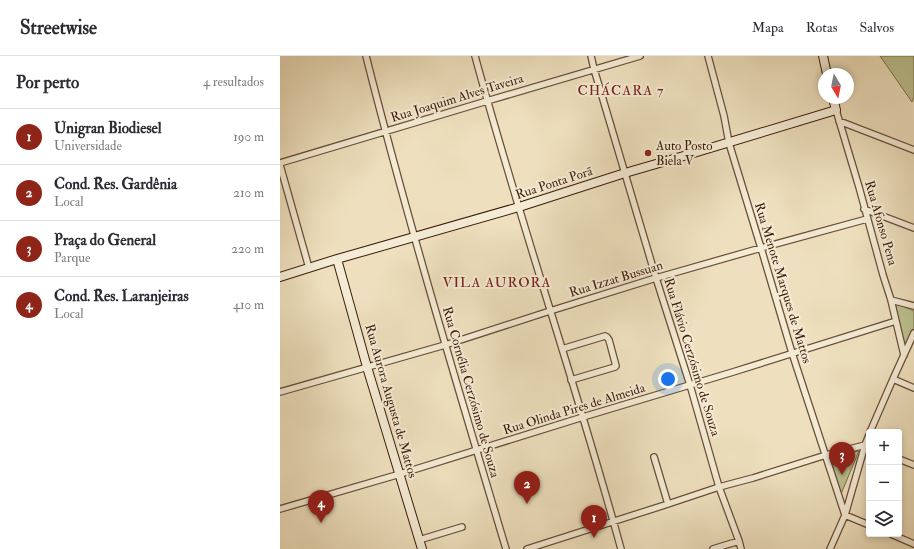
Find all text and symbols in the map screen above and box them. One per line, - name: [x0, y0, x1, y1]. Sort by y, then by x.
- text: Streetwise: [20, 16, 97, 40]
- text: Mapa: [752, 19, 784, 36]
- text: Rotas: [806, 19, 837, 36]
- text: Salvos: [859, 19, 894, 36]
- north arrow: [818, 68, 854, 104]
- street label: Rua Joaquim Alves Taveira: [389, 70, 526, 126]
- text: Por perto: [16, 72, 79, 93]
- text: 4 resultados: [203, 74, 264, 90]
- district label: CHÁCARA 7: [578, 82, 664, 99]
- text: Unigran Biodiesel: [54, 119, 162, 138]
- text: 1: [27, 129, 31, 145]
- text: 190 m: [233, 129, 264, 145]
- text: Universidade: [54, 138, 122, 154]
- place label: Auto Posto Biela V: [655, 138, 712, 169]
- marker: Auto Posto Biela V: [643, 148, 653, 158]
- street label: Rua Ponta Porã: [513, 163, 595, 203]
- text: Cond. Res. Gardênia: [54, 175, 177, 194]
- street label: Rua Afonso Pena: [861, 179, 901, 268]
- text: 2: [26, 185, 32, 201]
- text: 210 m: [233, 185, 264, 201]
- text: Local: [54, 194, 84, 210]
- street label: Rua Menote Marques de Mattos: [751, 201, 815, 366]
- text: Praça do General: [54, 231, 156, 250]
- text: 3: [27, 241, 32, 257]
- text: 220 m: [231, 241, 264, 257]
- text: Parque: [54, 250, 90, 266]
- street label: Rua Izzat Bussuan: [567, 257, 665, 301]
- district label: VILA AURORA: [443, 274, 551, 291]
- street label: Rua Flávio Cerzósimo de Souza: [660, 276, 724, 439]
- text: Cond. Res. Laranjeiras: [54, 287, 189, 306]
- text: 4: [25, 297, 33, 313]
- text: 410 m: [233, 297, 264, 313]
- street label: Rua Cornélia Cerzósimo de Souza: [439, 305, 503, 480]
- text: Local: [54, 306, 84, 322]
- street label: Rua Aurora Augusta de Mattos: [361, 322, 421, 480]
- your location: [658, 369, 678, 389]
- street label: Rua Olinda Pires de Almeida: [501, 380, 648, 438]
- map controls: [866, 429, 902, 537]
- button: +: [866, 429, 902, 465]
- pin: 3: [829, 442, 855, 475]
- button: −: [866, 465, 902, 501]
- pin: 2: [514, 471, 540, 504]
- pin: 4: [308, 490, 334, 523]
- button: layers: [866, 501, 902, 537]
- pin: 1: [581, 505, 607, 538]

